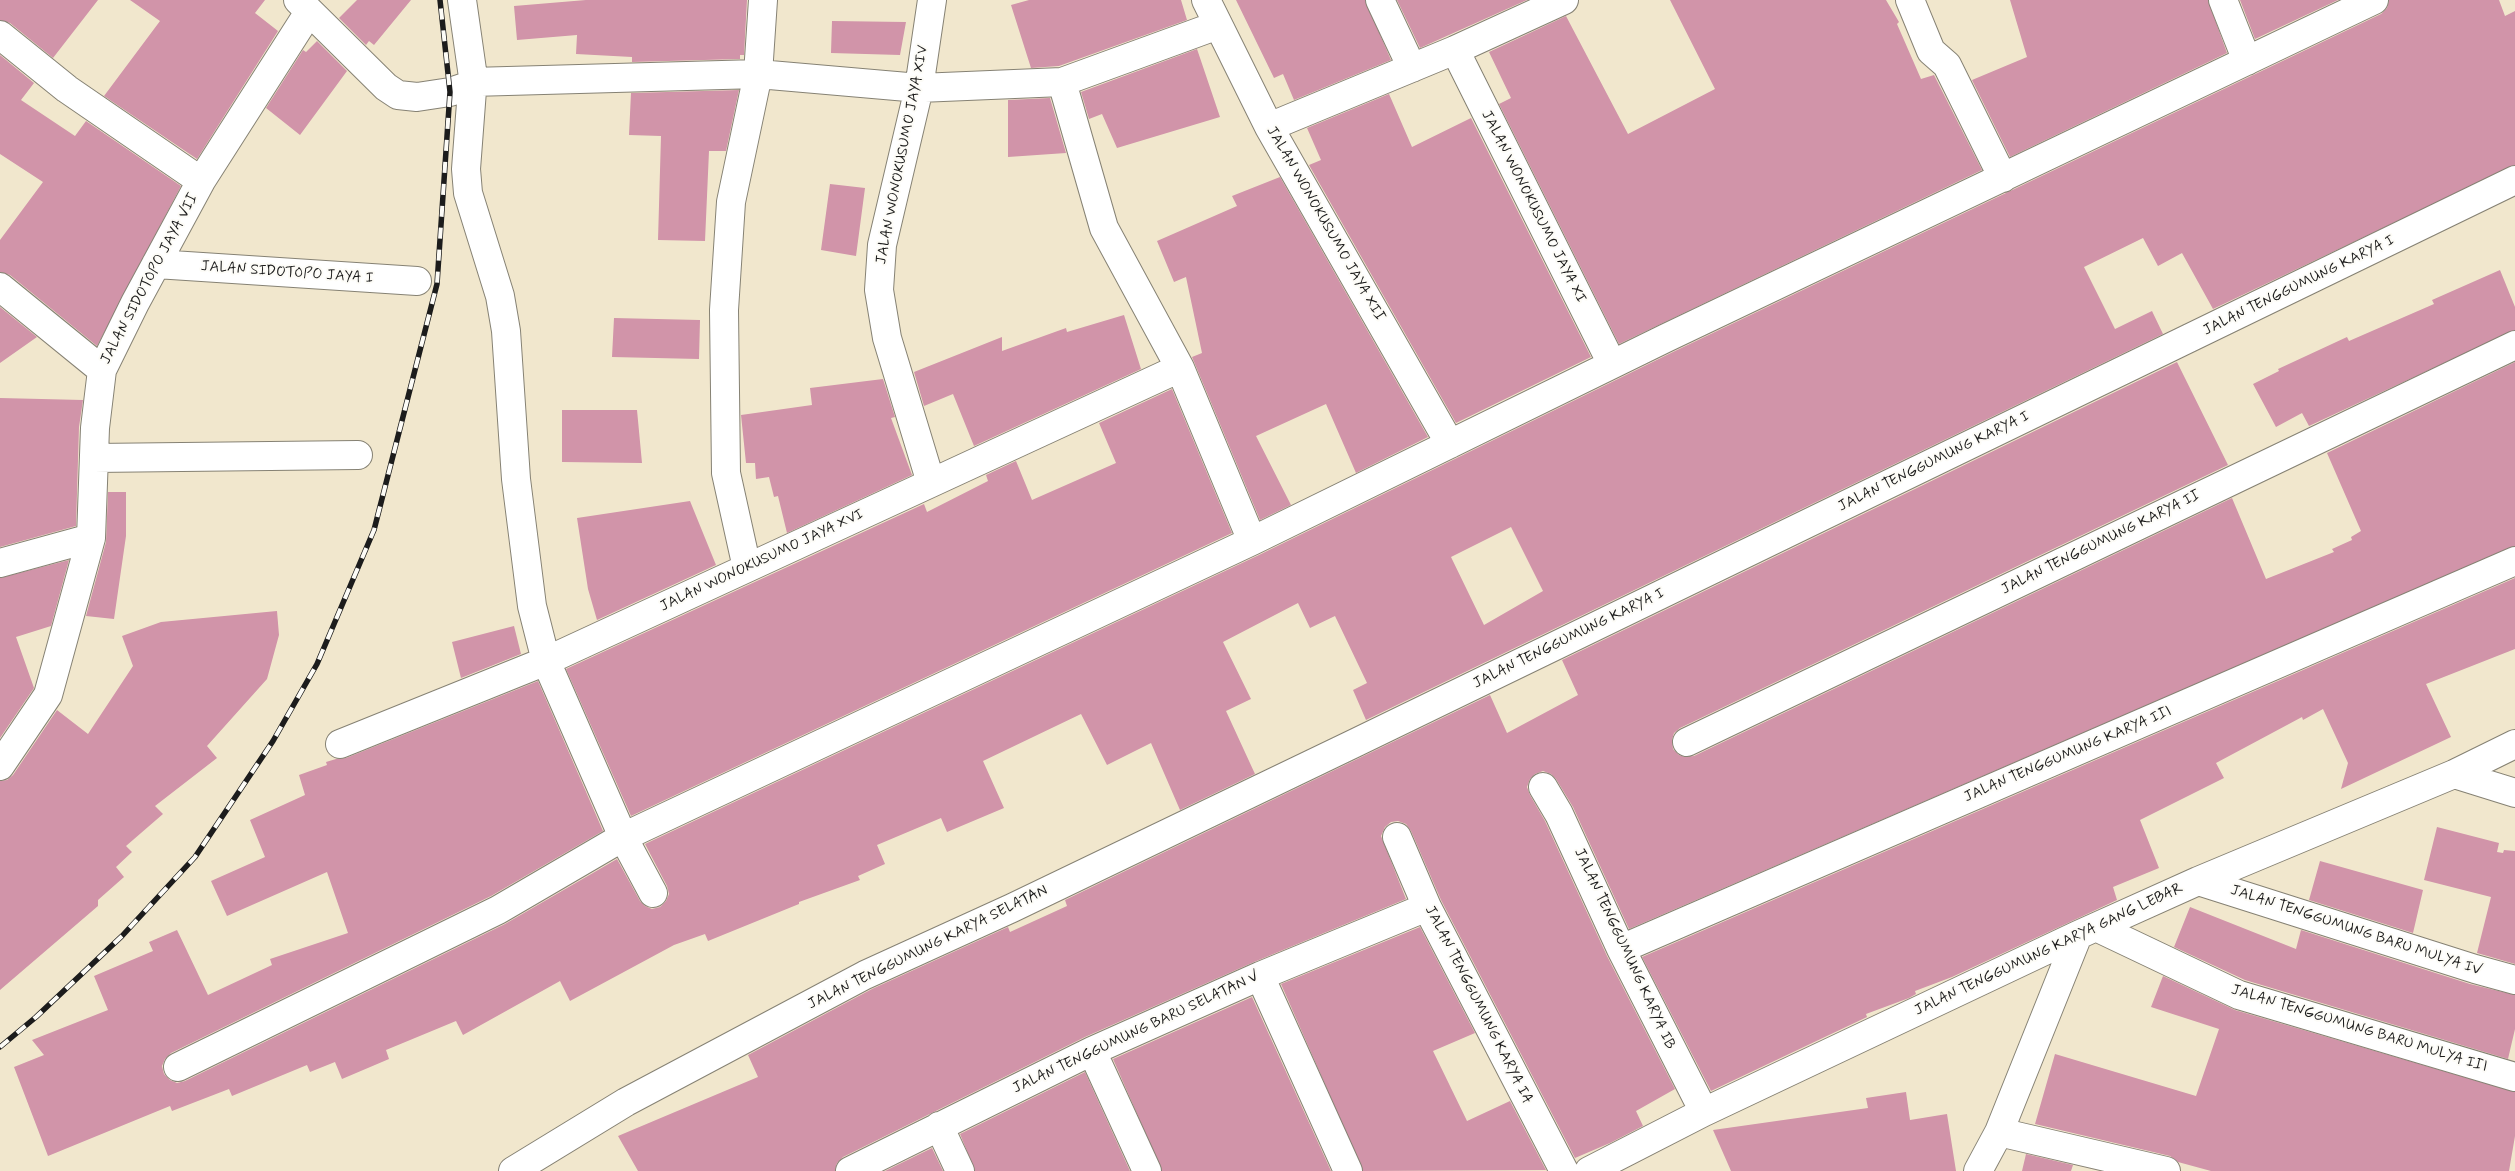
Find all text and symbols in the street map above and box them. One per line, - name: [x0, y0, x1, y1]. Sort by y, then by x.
- street label: JALAN WONOKUSUMO JAYA XIV: [873, 44, 933, 266]
- street label: JALAN WONOKUSUMO JAYA XI: [1477, 108, 1589, 306]
- street label: JALAN WONOKUSUMO JAYA XII: [1262, 123, 1388, 325]
- street label: JALAN SIDOTOPO JAYA VII: [97, 190, 203, 368]
- street label: JALAN TENGGUMUNG KARYA I: [2200, 232, 2398, 340]
- street label: JALAN SIDOTOPO JAYA I: [200, 258, 374, 288]
- street label: JALAN TENGGUMUNG KARYA I: [1835, 408, 2033, 516]
- street label: JALAN TENGGUMUNG KARYA II: [1999, 487, 2203, 599]
- street label: JALAN WONOKUSUMO JAYA XVI: [657, 506, 867, 616]
- street label: JALAN TENGGUMUNG KARYA I: [1470, 585, 1668, 693]
- street label: JALAN TENGGUMUNG KARYA III: [1962, 703, 2174, 807]
- street label: JALAN TENGGUMUNG KARYA IB: [1569, 845, 1679, 1053]
- street label: JALAN TENGGUMUNG KARYA GANG LEBAR: [1912, 880, 2186, 1020]
- street label: JALAN TENGGUMUNG KARYA SELATAN: [805, 882, 1051, 1014]
- street label: JALAN TENGGUMUNG BARU MULYA IV: [2228, 882, 2484, 980]
- street label: JALAN TENGGUMUNG KARYA IA: [1420, 903, 1536, 1107]
- street label: JALAN TENGGUMUNG BARU SELATAN V: [1010, 968, 1262, 1098]
- street label: JALAN TENGGUMUNG BARU MULYA III: [2229, 981, 2489, 1077]

